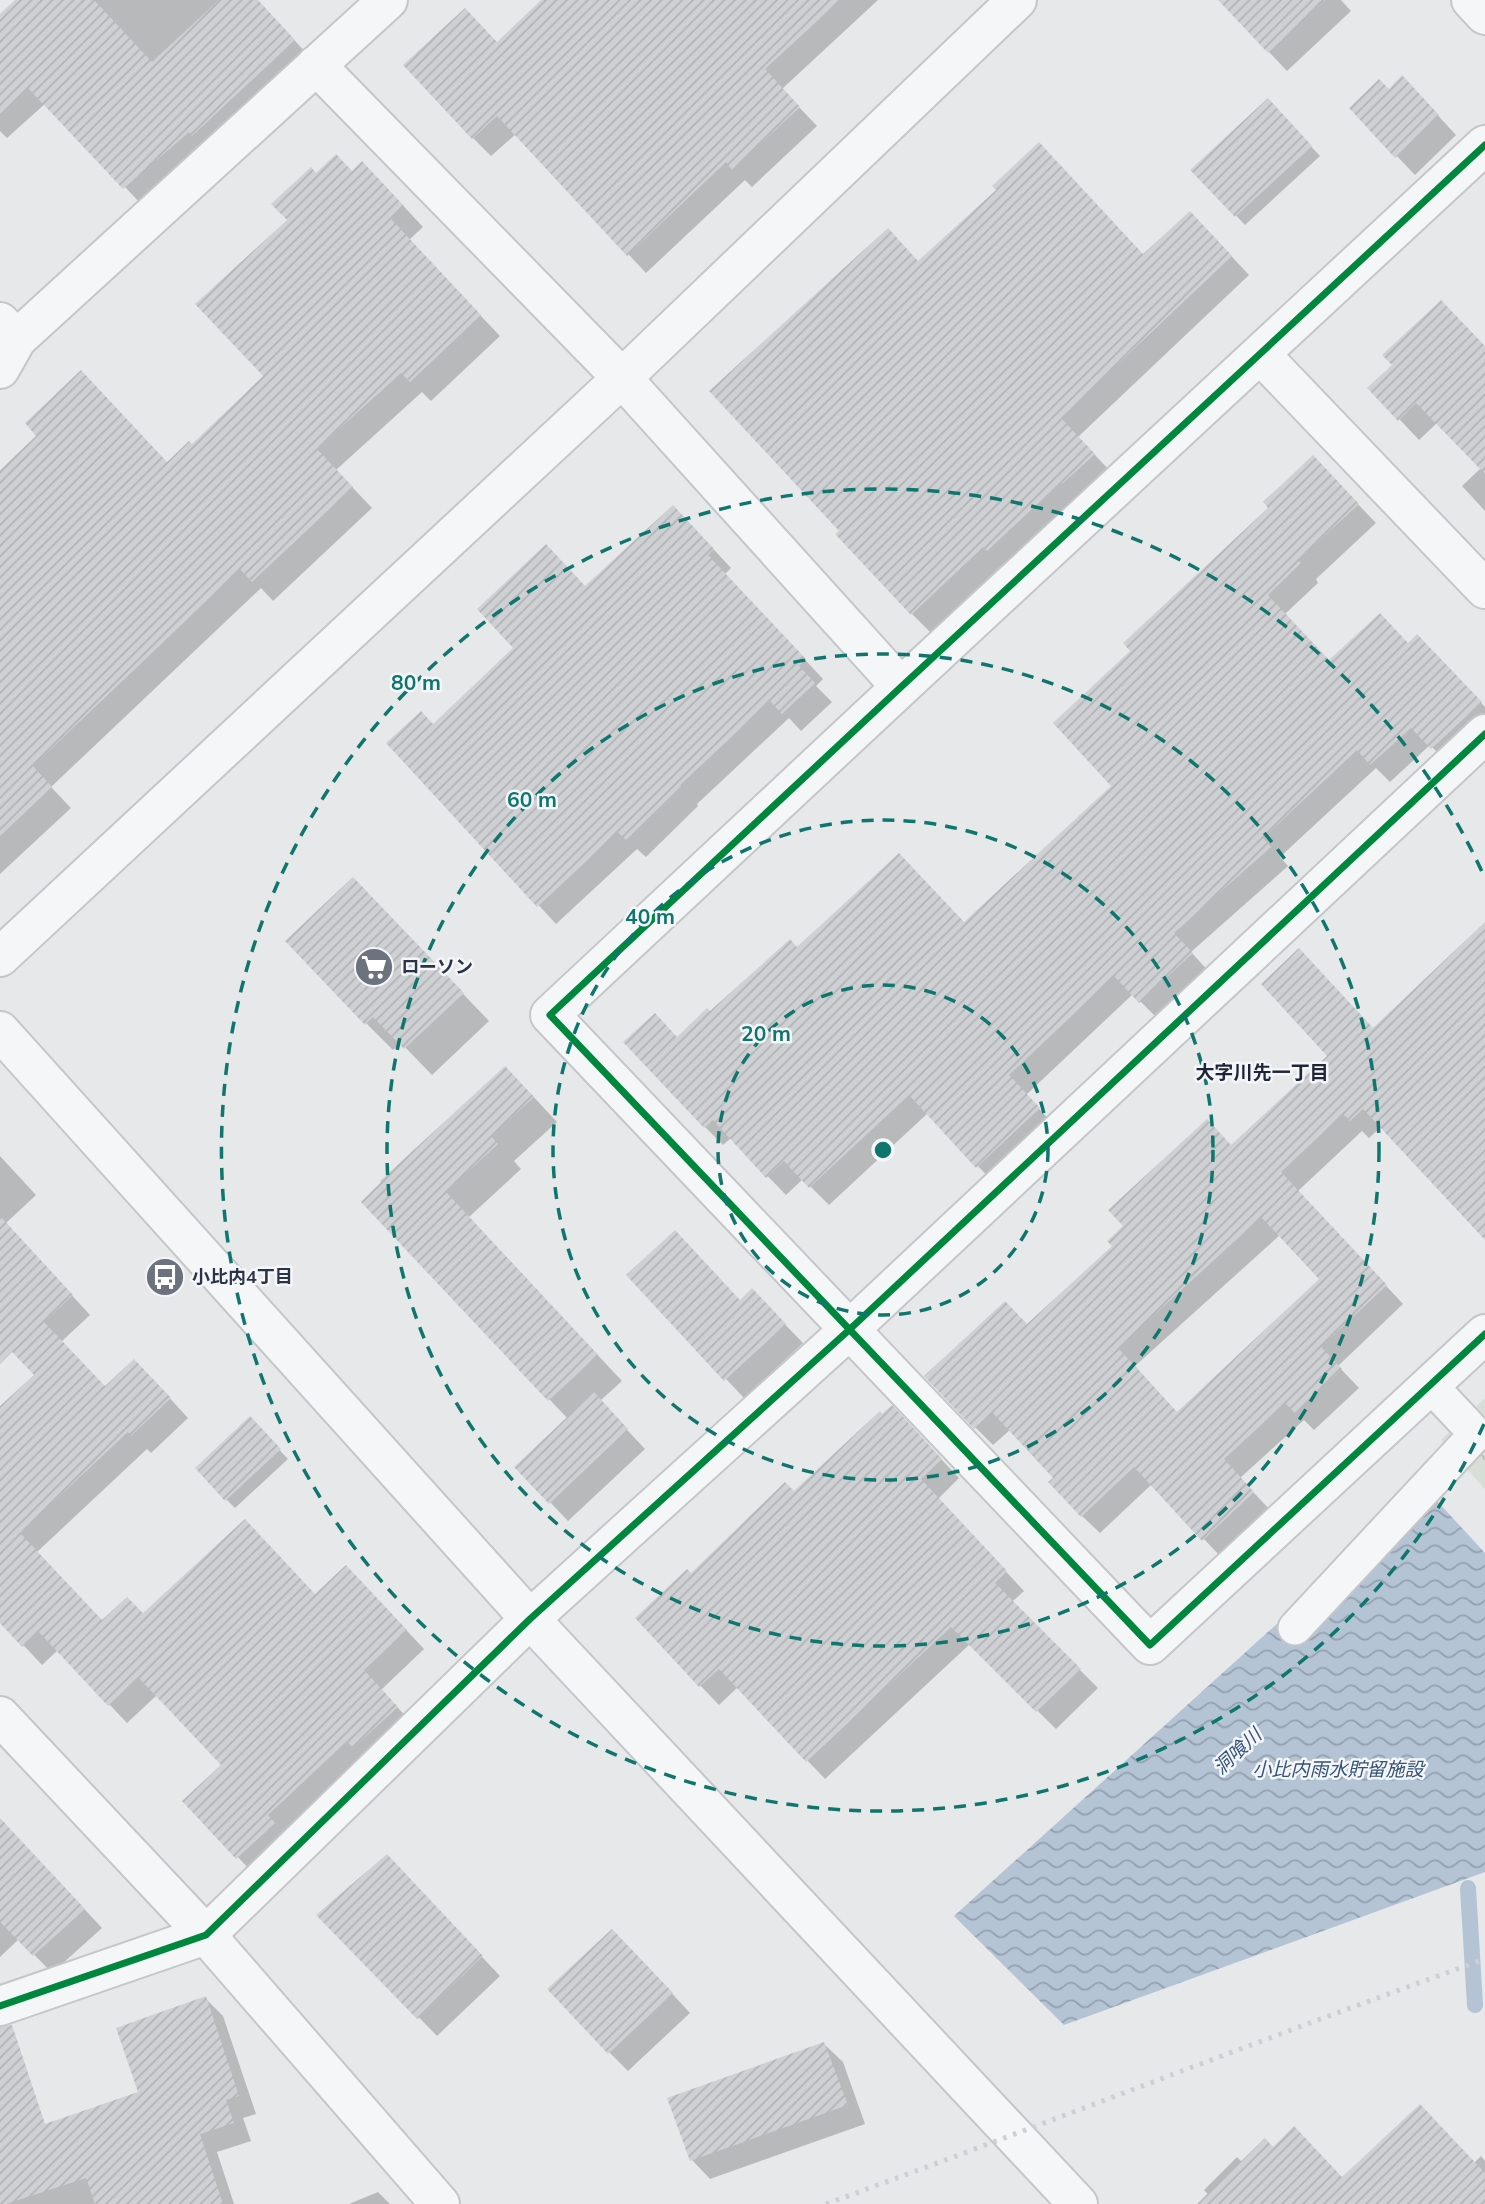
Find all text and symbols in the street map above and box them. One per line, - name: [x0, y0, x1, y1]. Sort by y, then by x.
- text: 80 m: [391, 669, 441, 695]
- text: 60 m: [507, 786, 557, 812]
- text: 40 m: [625, 903, 675, 929]
- supermarket icon: ローソン: [353, 946, 395, 988]
- place label: ローソン: [401, 955, 473, 978]
- text: 20 m: [741, 1020, 791, 1046]
- district label: 大字川先一丁目: [1195, 1060, 1329, 1084]
- centre of rings: [871, 1138, 895, 1162]
- bus stop icon: 小比内4丁目: [144, 1256, 186, 1298]
- place label: 小比内4丁目: [192, 1265, 293, 1288]
- water label: 洞喰川: [1208, 1721, 1267, 1779]
- water label: 小比内雨水貯留施設: [1252, 1757, 1426, 1781]

